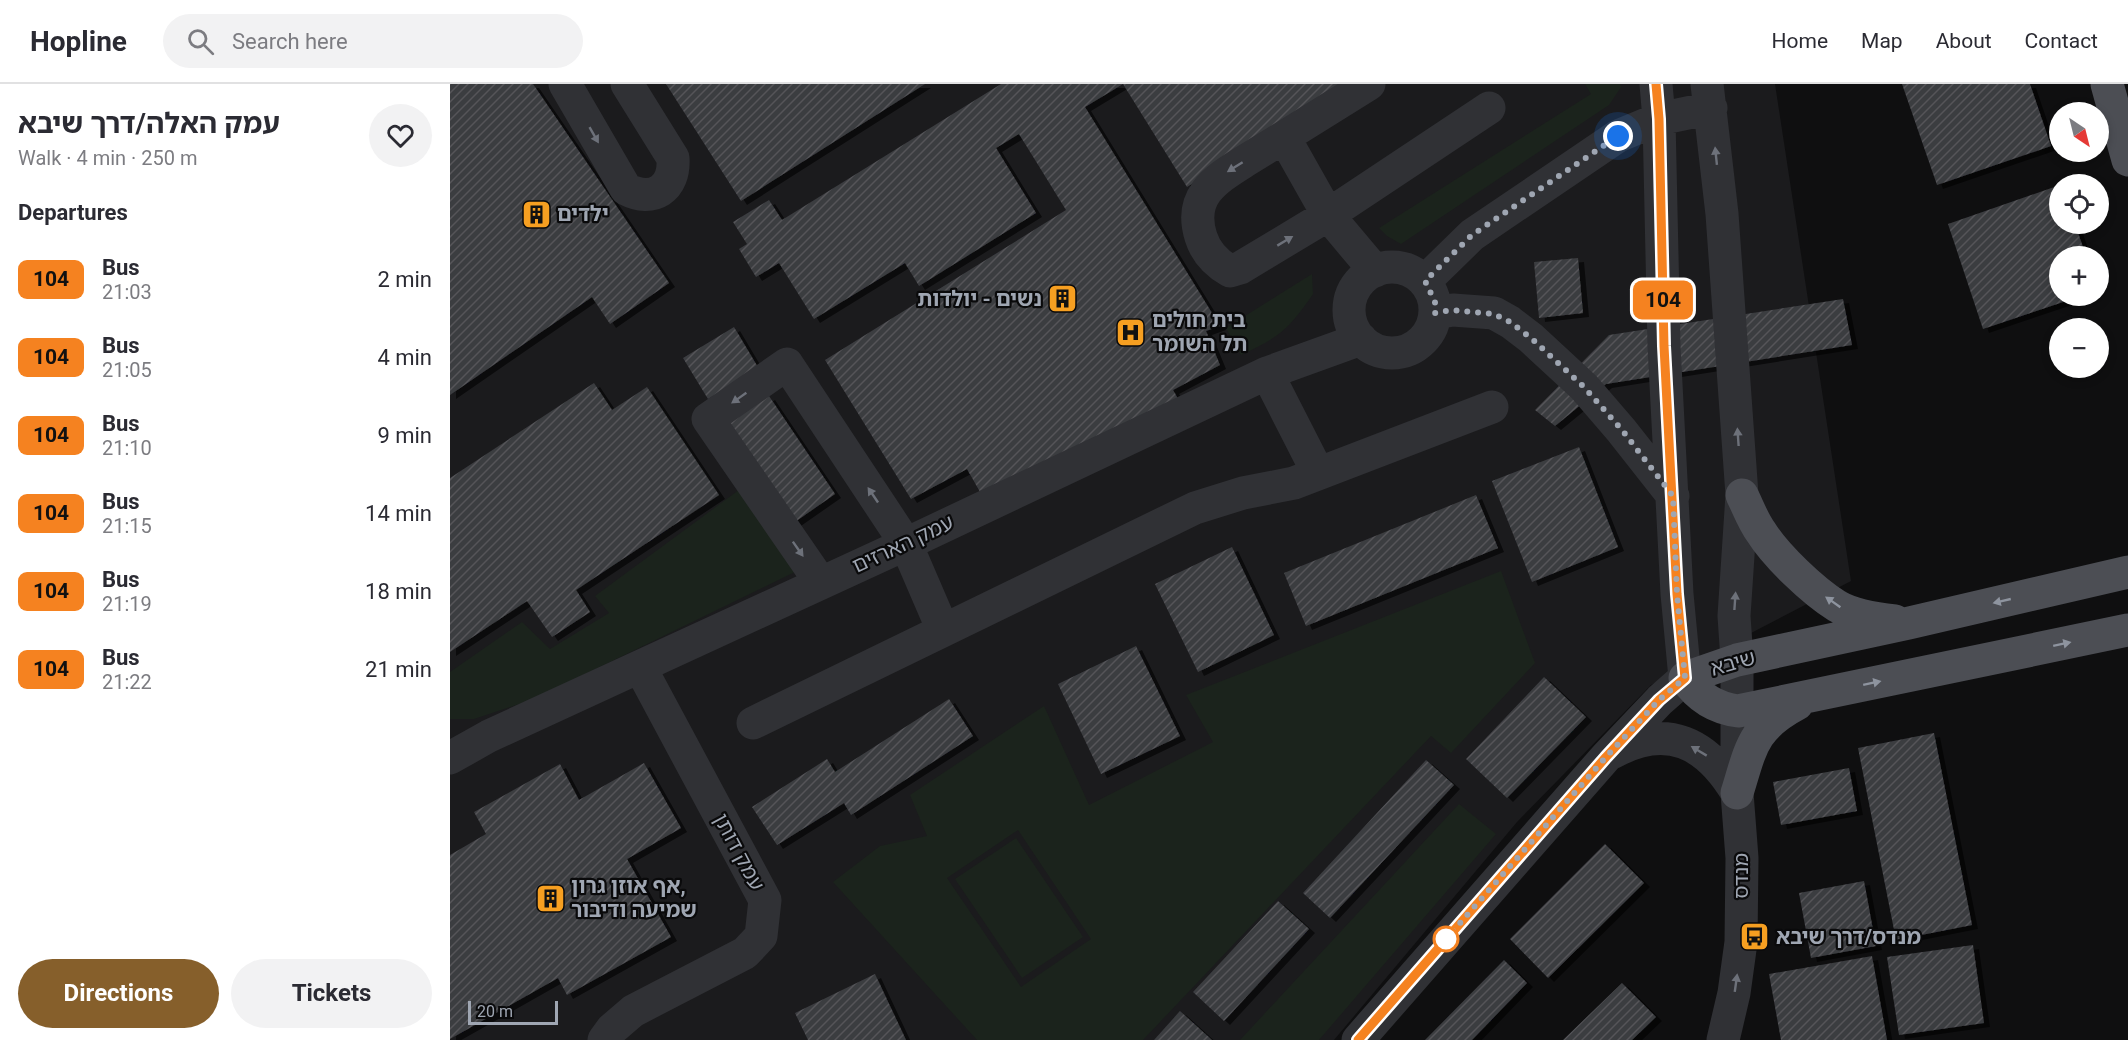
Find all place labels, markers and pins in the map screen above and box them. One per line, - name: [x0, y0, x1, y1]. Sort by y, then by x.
- building icon: ילדים: [520, 198, 552, 230]
- place label: ילדים: [557, 202, 609, 226]
- building icon: נשים - יולדות: [1047, 283, 1079, 315]
- place label: נשים - יולדות: [917, 287, 1042, 311]
- place label: בית חולים תל השומר: [1152, 308, 1247, 356]
- hospital icon: בית חולים תל השומר: [1115, 316, 1147, 348]
- place label: אף אוזן גרון, שמיעה ודיבור: [571, 874, 697, 922]
- building icon: אף אוזן גרון, שמיעה ודיבור: [534, 882, 566, 914]
- bus stop icon: מנדס/דרך שיבא: [1739, 921, 1771, 953]
- place label: מנדס/דרך שיבא: [1776, 925, 1921, 949]
- unlabelled marker: [1433, 926, 1459, 952]

